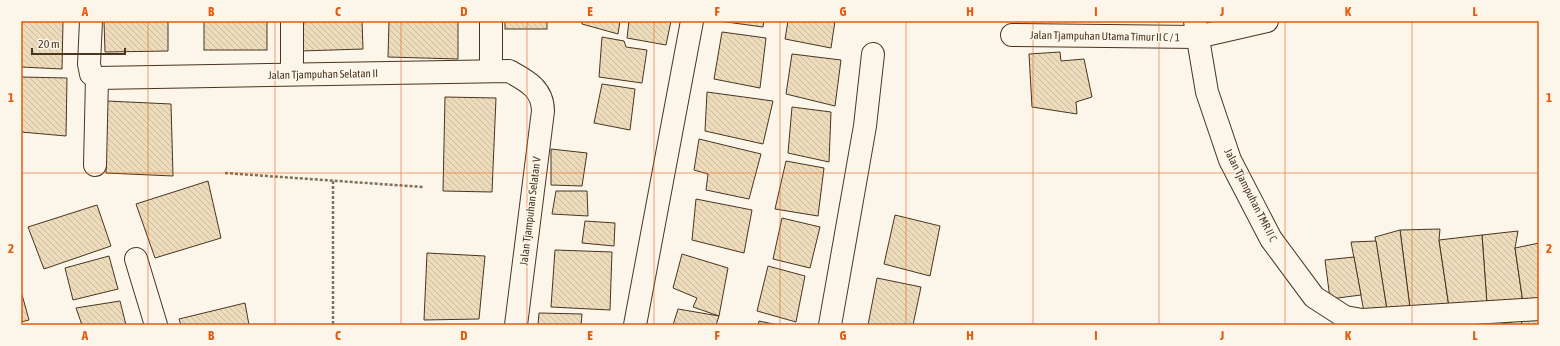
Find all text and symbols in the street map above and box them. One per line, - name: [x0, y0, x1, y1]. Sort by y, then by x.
- text: A: [81, 4, 89, 19]
- text: B: [208, 4, 215, 19]
- text: C: [335, 4, 341, 19]
- text: D: [460, 4, 468, 19]
- text: E: [587, 4, 593, 19]
- text: F: [714, 4, 720, 19]
- text: G: [840, 4, 847, 19]
- text: H: [966, 4, 974, 19]
- text: I: [1094, 4, 1098, 19]
- text: J: [1219, 4, 1224, 19]
- text: K: [1345, 4, 1352, 19]
- text: L: [1472, 4, 1478, 19]
- street label: Jalan Tjampuhan Utama Timur II C / 1: [1030, 29, 1180, 43]
- scale bar: [32, 30, 125, 56]
- text: 20 m: [38, 37, 60, 51]
- street label: Jalan Tjampuhan Selatan II: [268, 67, 378, 81]
- text: 1: [8, 90, 14, 105]
- text: 1: [1546, 90, 1552, 105]
- street label: Jalan Tjampuhan TMR II C: [1222, 146, 1280, 244]
- street label: Jalan Tjampuhan Selatan V: [517, 155, 543, 266]
- text: 2: [8, 241, 14, 256]
- text: 2: [1546, 241, 1552, 256]
- text: A: [81, 328, 89, 343]
- text: B: [208, 328, 215, 343]
- text: C: [335, 328, 341, 343]
- text: D: [460, 328, 468, 343]
- text: E: [587, 328, 593, 343]
- text: F: [714, 328, 720, 343]
- text: G: [840, 328, 847, 343]
- text: H: [966, 328, 974, 343]
- text: I: [1094, 328, 1098, 343]
- text: J: [1219, 328, 1224, 343]
- text: K: [1345, 328, 1352, 343]
- text: L: [1472, 328, 1478, 343]

